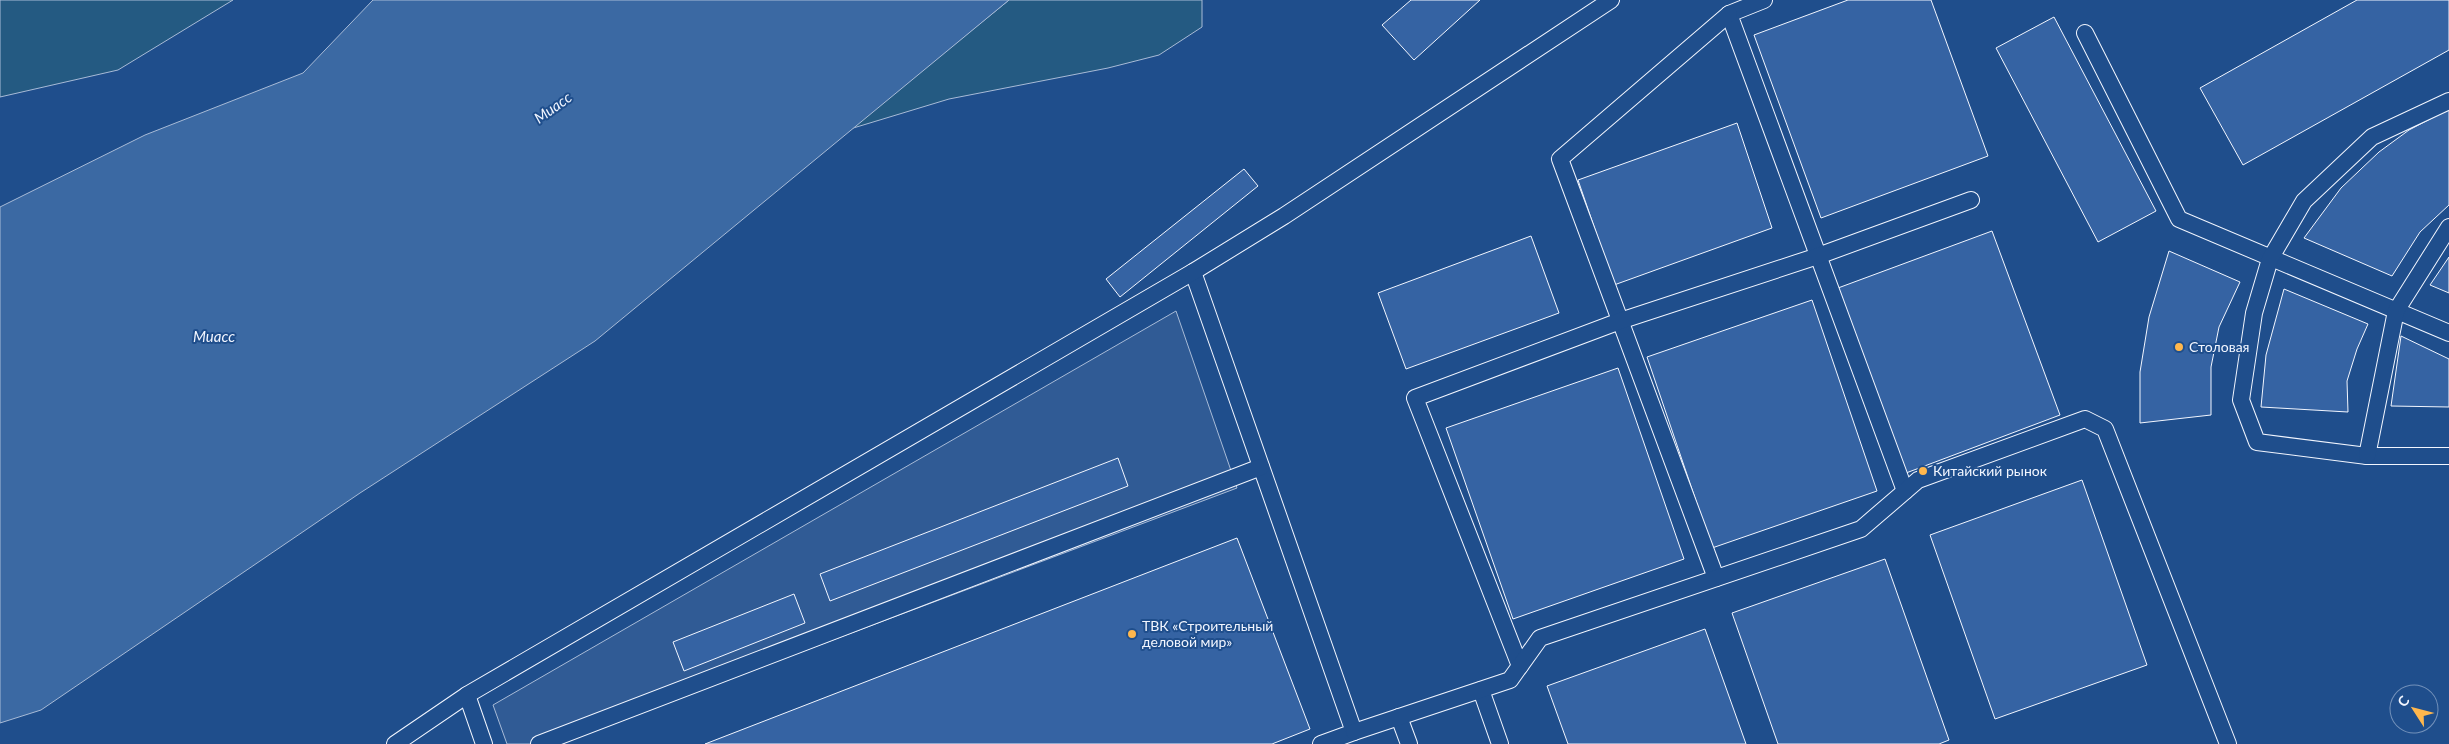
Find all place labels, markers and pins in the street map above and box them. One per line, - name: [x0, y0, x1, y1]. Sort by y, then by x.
- place label: Столовая: [2189, 338, 2250, 355]
- marker: Столовая: [2173, 341, 2185, 353]
- place label: Китайский рынок: [1933, 462, 2048, 479]
- marker: Китайский рынок: [1917, 465, 1929, 477]
- place label: ТВК «Строительный деловой мир»: [1142, 617, 1273, 650]
- marker: ТВК «Строительный деловой мир»: [1126, 628, 1138, 640]

